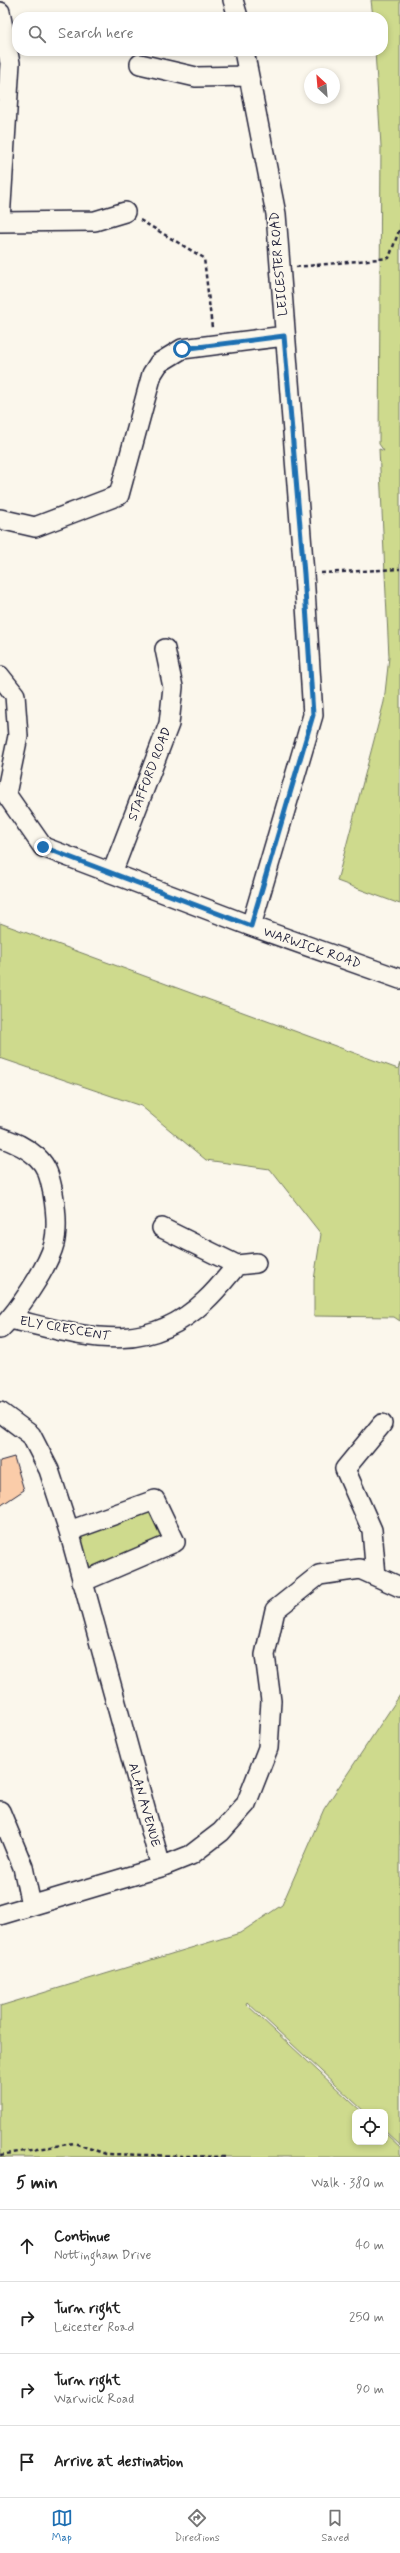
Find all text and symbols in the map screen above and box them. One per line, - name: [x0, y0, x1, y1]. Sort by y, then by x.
- search box: [12, 12, 388, 56]
- icon: search: [26, 23, 48, 45]
- text: Search here: [58, 24, 134, 44]
- north arrow: [304, 68, 340, 104]
- street label: LEICESTER ROAD: [266, 211, 292, 317]
- route start: [173, 340, 191, 358]
- street label: STAFFORD ROAD: [124, 725, 176, 823]
- route end: [34, 838, 52, 856]
- street label: WARWICK ROAD: [261, 923, 363, 973]
- street label: ELY CRESCENT: [18, 1313, 113, 1346]
- street label: ALAN AVENUE: [124, 1761, 164, 1850]
- map controls: [352, 2109, 388, 2145]
- button: locate: [352, 2109, 388, 2145]
- text: 5 min: [16, 2172, 58, 2194]
- text: Walk · 380 m: [311, 2175, 384, 2192]
- text: Continue: [54, 2227, 110, 2247]
- icon: ahead: [16, 2235, 38, 2257]
- text: 40 m: [355, 2237, 384, 2254]
- text: Nottingham Drive: [54, 2247, 151, 2264]
- text: Turn right: [54, 2299, 121, 2319]
- icon: right: [16, 2307, 38, 2329]
- text: 250 m: [349, 2309, 384, 2326]
- text: Leicester Road: [54, 2319, 134, 2336]
- text: Turn right: [54, 2371, 121, 2391]
- icon: right: [16, 2379, 38, 2401]
- text: 90 m: [356, 2381, 384, 2398]
- text: Warwick Road: [54, 2391, 134, 2408]
- icon: arrive: [16, 2451, 38, 2473]
- text: Arrive at destination: [54, 2452, 183, 2472]
- tab: Map: [51, 2507, 73, 2545]
- tab: Directions: [174, 2507, 220, 2545]
- tab: Saved: [321, 2507, 349, 2545]

